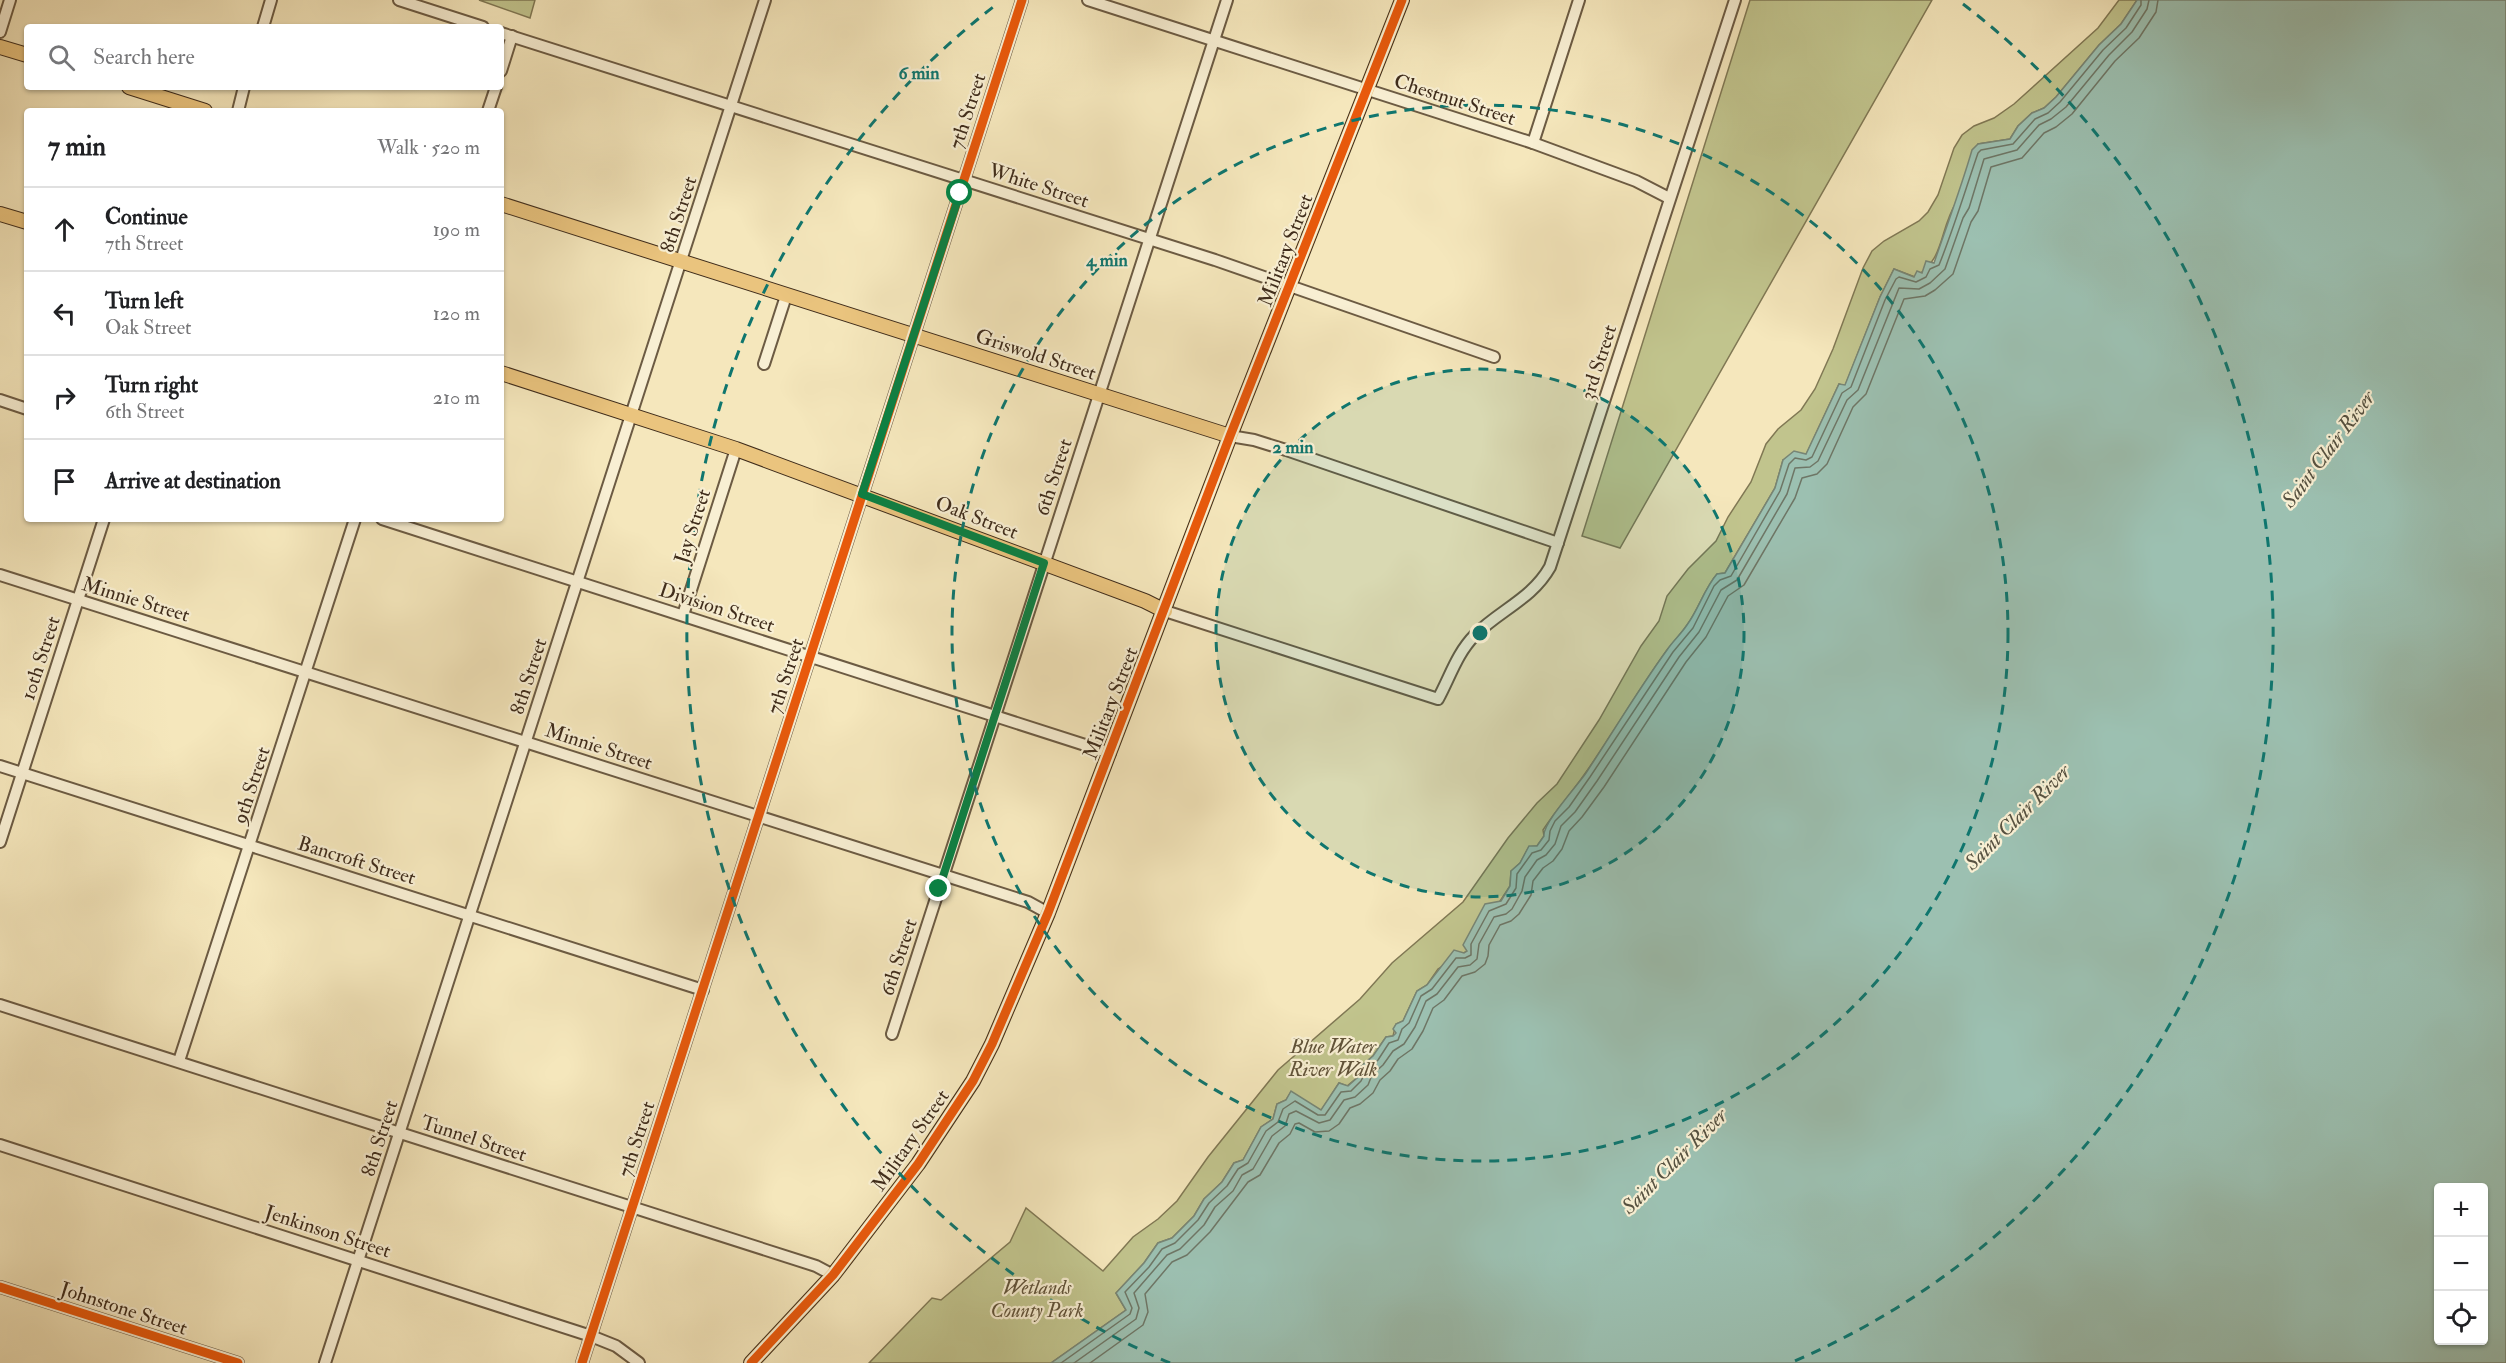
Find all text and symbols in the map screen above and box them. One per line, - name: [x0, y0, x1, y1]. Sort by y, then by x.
- search box: [24, 24, 504, 90]
- icon: search: [45, 41, 78, 74]
- text: Search here: [93, 43, 195, 71]
- text: 6 min: [899, 62, 940, 85]
- street label: Chestnut Street: [1391, 68, 1519, 131]
- street label: 7th Street: [943, 69, 992, 152]
- text: 7 min: [48, 131, 106, 163]
- text: Walk · 520 m: [377, 135, 480, 160]
- street label: White Street: [985, 157, 1092, 214]
- street label: 8th Street: [654, 172, 703, 255]
- route start: [946, 179, 972, 205]
- street label: Military Street: [1253, 190, 1319, 310]
- text: Continue: [105, 203, 188, 231]
- icon: ahead: [48, 213, 81, 246]
- text: 190 m: [433, 217, 480, 242]
- text: 7th Street: [105, 231, 184, 256]
- text: 4 min: [1085, 249, 1128, 272]
- text: Turn left: [105, 287, 184, 315]
- icon: left: [48, 297, 81, 330]
- text: 120 m: [433, 301, 480, 326]
- text: Oak Street: [105, 315, 192, 340]
- street label: 3rd Street: [1575, 321, 1622, 403]
- street label: Griswold Street: [972, 323, 1100, 386]
- text: Turn right: [105, 371, 198, 399]
- icon: right: [48, 381, 81, 414]
- text: 210 m: [433, 385, 480, 410]
- water label: Saint Clair River: [2275, 385, 2382, 514]
- text: 6th Street: [105, 399, 184, 424]
- street label: 6th Street: [1029, 435, 1078, 519]
- text: 2 min: [1273, 436, 1314, 459]
- icon: arrive: [48, 465, 81, 498]
- text: Arrive at destination: [105, 467, 281, 495]
- street label: Jay Street: [668, 485, 716, 568]
- street label: Oak Street: [932, 490, 1022, 545]
- street label: Minnie Street: [79, 571, 193, 628]
- street label: Division Street: [656, 577, 778, 638]
- street label: 10th Street: [15, 613, 66, 703]
- centre of rings: [1470, 623, 1490, 643]
- street label: 8th Street: [504, 634, 553, 717]
- street label: 7th Street: [761, 634, 810, 717]
- street label: Military Street: [1078, 643, 1144, 763]
- street label: Minnie Street: [542, 717, 656, 776]
- street label: 9th Street: [227, 743, 276, 829]
- water label: Saint Clair River: [1958, 758, 2077, 877]
- street label: Bancroft Street: [295, 831, 419, 890]
- route end: [925, 875, 951, 901]
- street label: 6th Street: [874, 915, 923, 999]
- park label: Blue Water River Walk: [1288, 1034, 1378, 1082]
- street label: Military Street: [866, 1084, 955, 1196]
- street label: 8th Street: [355, 1096, 404, 1179]
- street label: 7th Street: [612, 1097, 661, 1180]
- water label: Saint Clair River: [1615, 1102, 1734, 1221]
- street label: Tunnel Street: [418, 1110, 530, 1167]
- map controls: [2434, 1183, 2488, 1345]
- button: +: [2434, 1183, 2488, 1237]
- street label: Jenkinson Street: [261, 1199, 394, 1264]
- button: −: [2434, 1237, 2488, 1291]
- park label: Wetlands County Park: [990, 1275, 1084, 1323]
- street label: Johnstone Street: [56, 1276, 191, 1341]
- button: locate: [2434, 1291, 2488, 1345]

